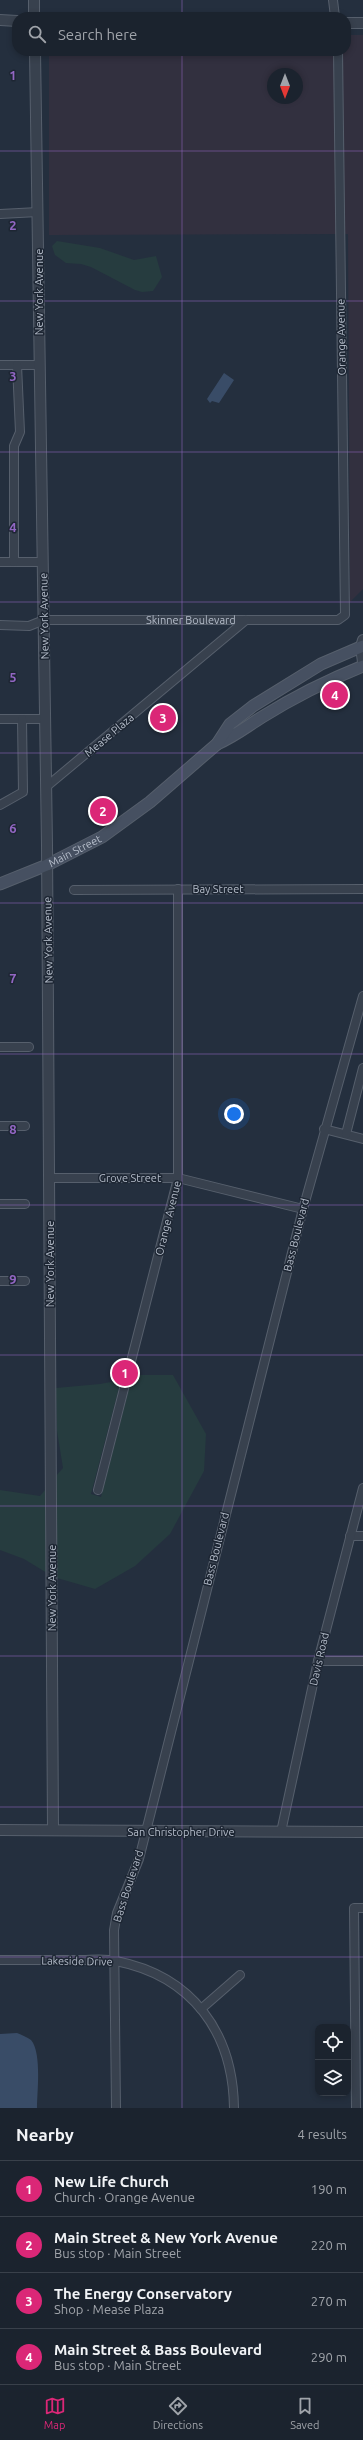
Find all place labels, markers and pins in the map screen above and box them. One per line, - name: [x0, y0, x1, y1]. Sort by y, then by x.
- pin: 4: [322, 680, 348, 710]
- pin: 3: [150, 703, 176, 733]
- pin: 2: [90, 796, 116, 826]
- pin: 1: [112, 1358, 138, 1388]

